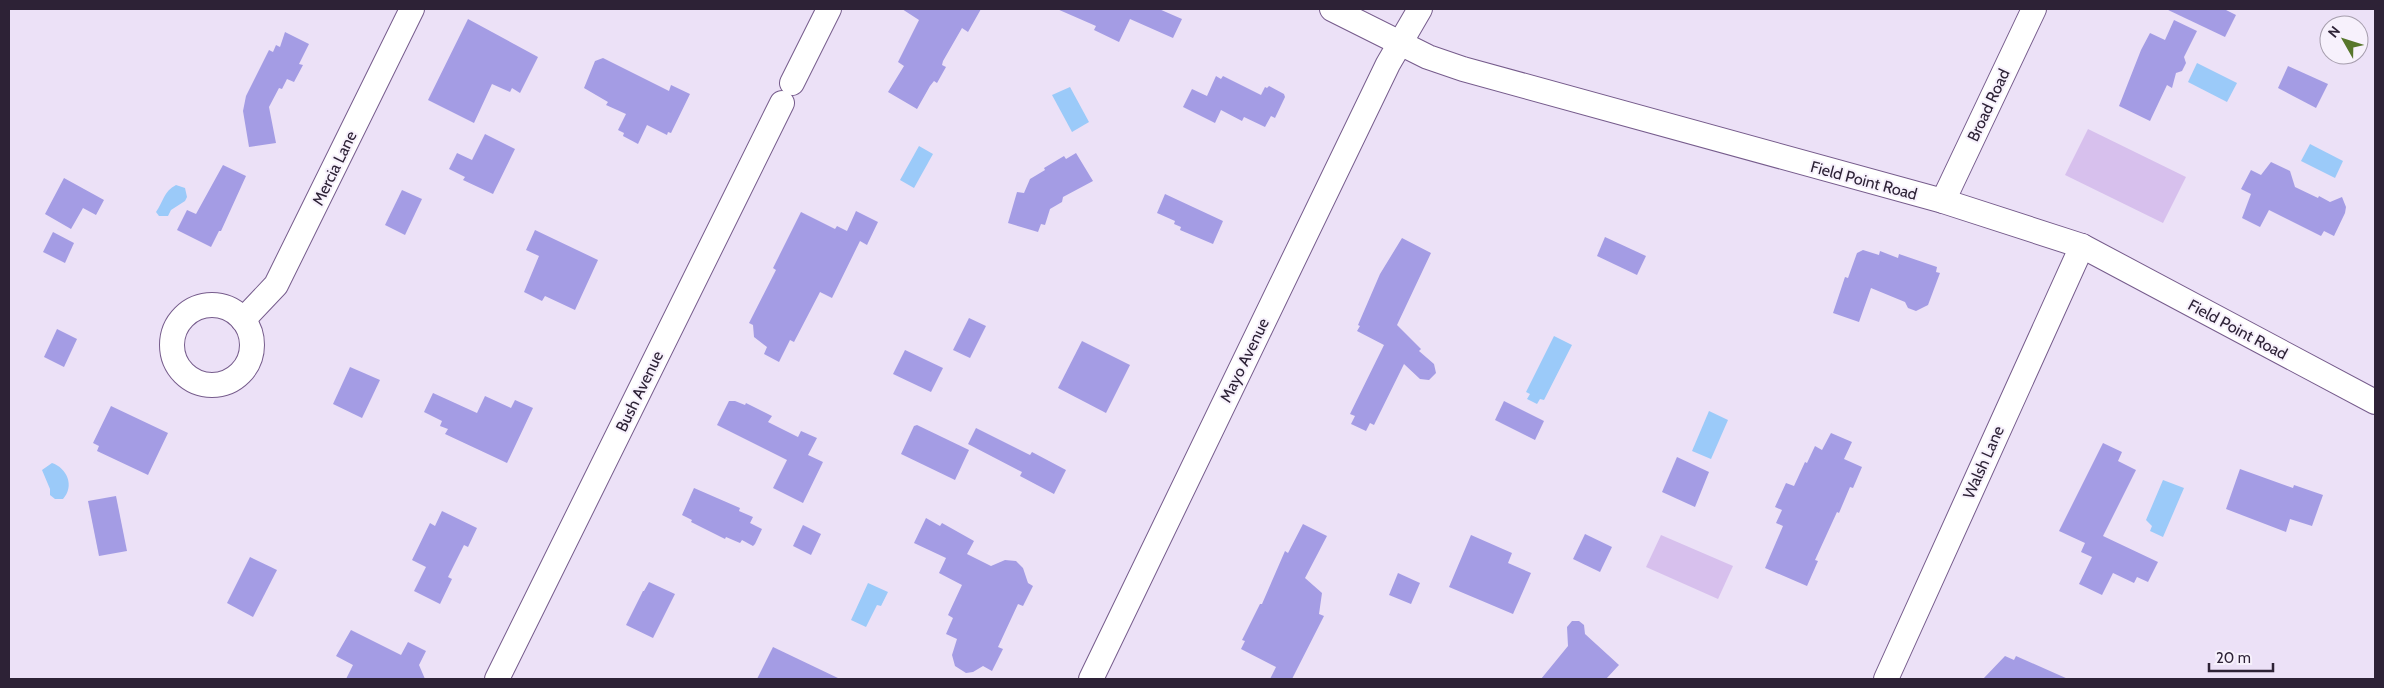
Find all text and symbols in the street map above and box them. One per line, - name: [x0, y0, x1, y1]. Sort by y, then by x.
- north arrow: [2319, 15, 2369, 65]
- text: N: [2324, 22, 2344, 41]
- street label: Broad Road: [1963, 66, 2014, 145]
- street label: Mercia Lane: [308, 128, 361, 209]
- street label: Field Point Road: [1808, 157, 1919, 204]
- street label: Field Point Road: [2185, 295, 2291, 364]
- street label: Mayo Avenue: [1216, 315, 1273, 405]
- street label: Bush Avenue: [612, 348, 667, 435]
- street label: Walsh Lane: [1959, 423, 2008, 502]
- scale bar: [2209, 640, 2273, 672]
- text: 20 m: [2216, 649, 2251, 667]

